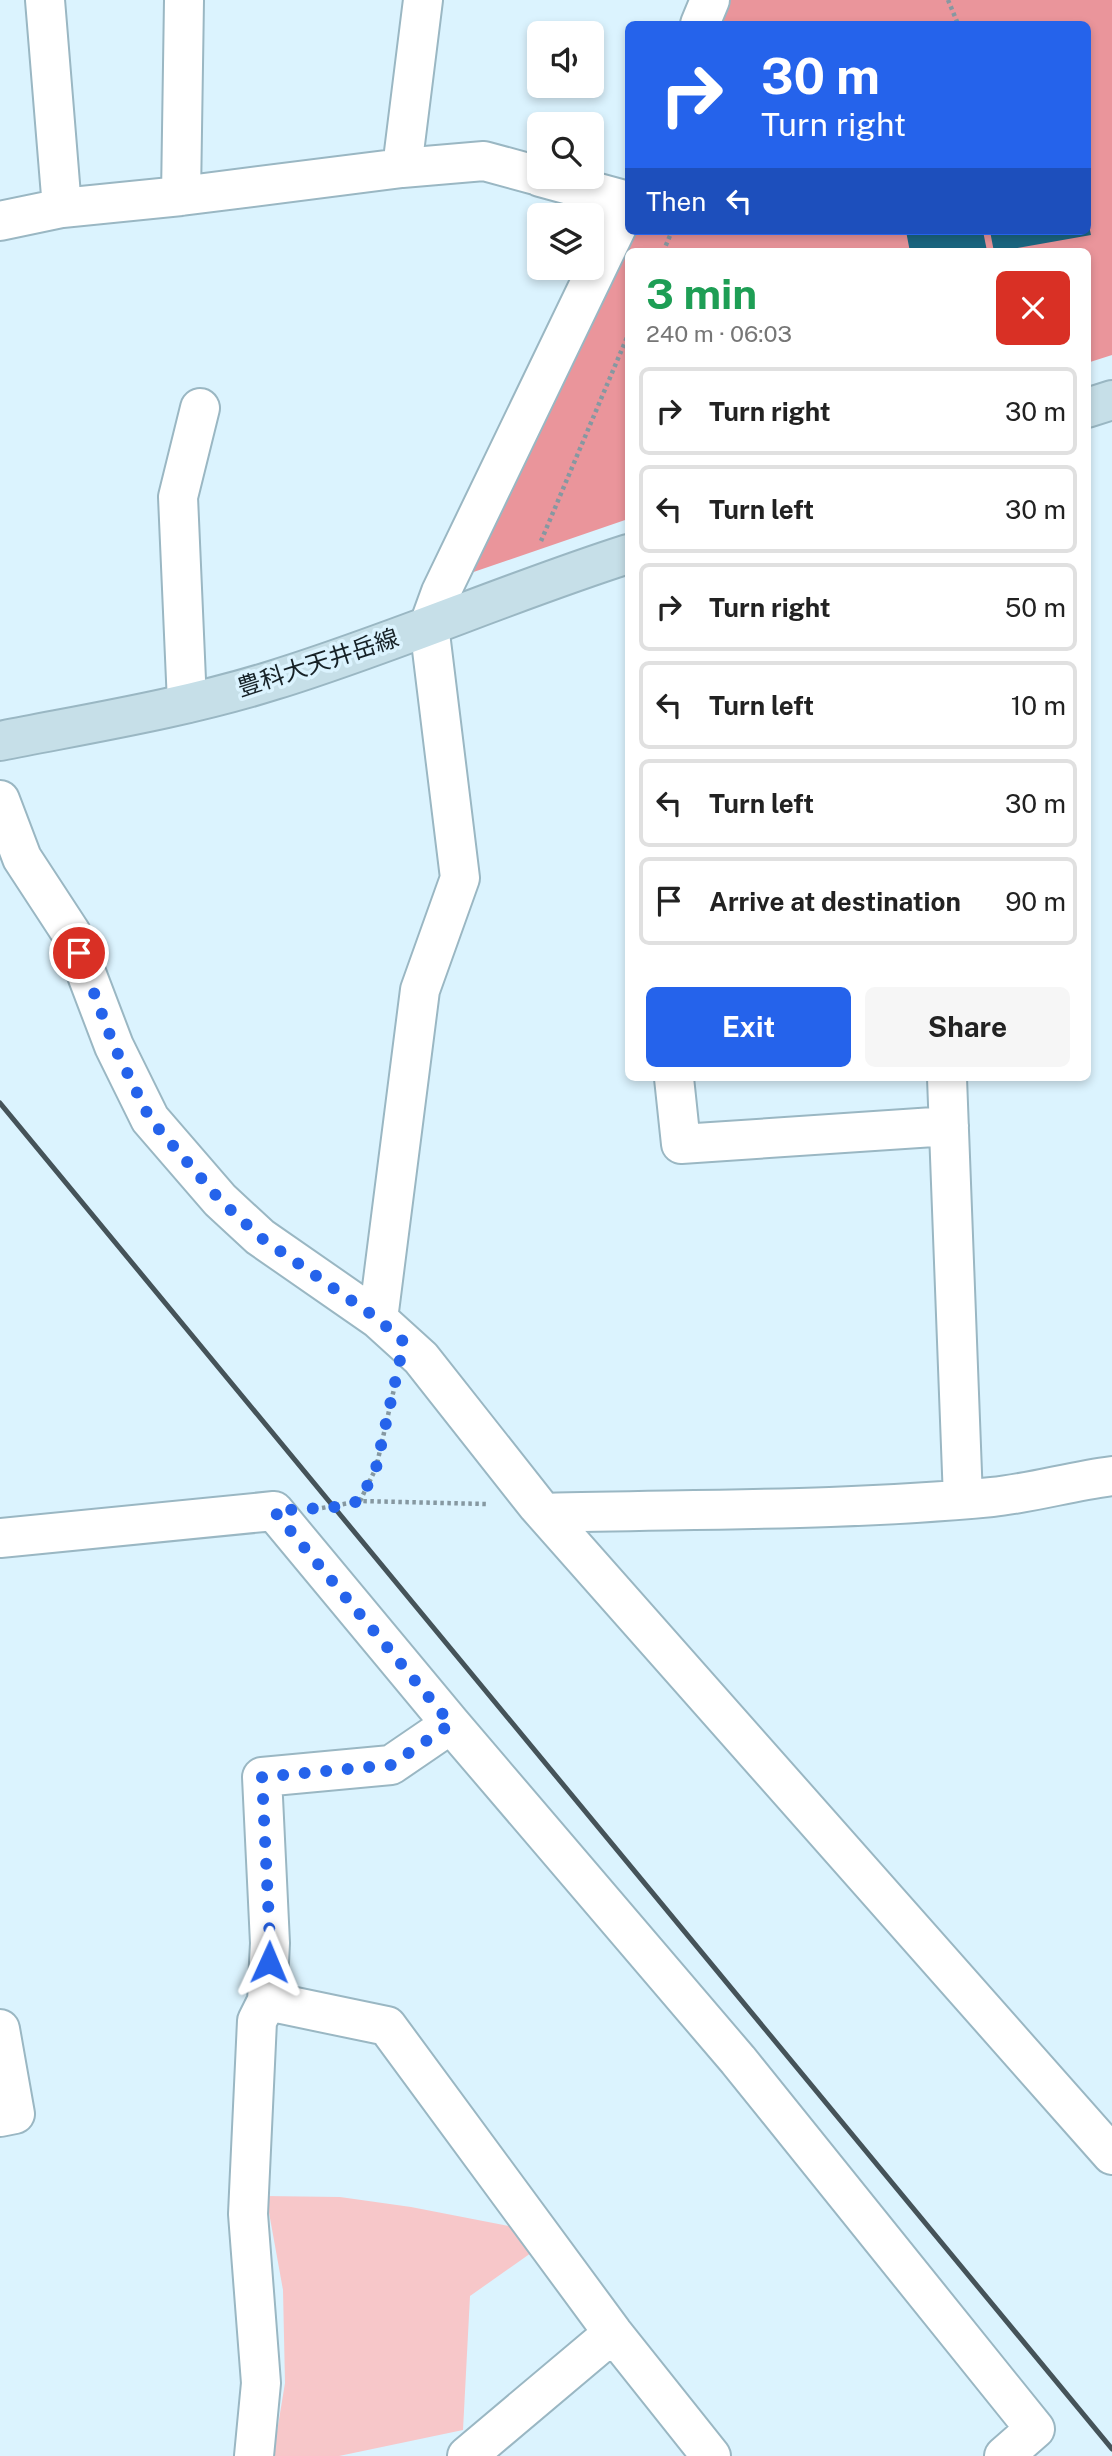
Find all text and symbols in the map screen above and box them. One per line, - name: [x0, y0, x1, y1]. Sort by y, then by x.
- map controls: [527, 21, 604, 280]
- button: sound: [527, 21, 604, 98]
- text: 30 m: [761, 47, 880, 105]
- icon: right: [646, 49, 737, 140]
- text: Turn right: [761, 106, 906, 143]
- button: search: [527, 112, 604, 189]
- icon: left: [720, 182, 758, 220]
- text: Then: [646, 186, 706, 217]
- button: layers: [527, 203, 604, 280]
- text: 3 min: [646, 269, 757, 318]
- button: close: [996, 271, 1070, 345]
- text: 240 m · 06:03: [646, 320, 792, 347]
- icon: right: [650, 392, 688, 430]
- text: Turn right: [709, 396, 831, 427]
- text: 30 m: [1005, 396, 1066, 427]
- icon: left: [650, 490, 688, 528]
- text: Turn left: [709, 494, 814, 525]
- text: 30 m: [1005, 494, 1066, 525]
- icon: right: [650, 588, 688, 626]
- text: Turn right: [709, 592, 831, 623]
- text: 50 m: [1005, 592, 1066, 623]
- street label: 豊科大天井岳線: [233, 623, 402, 701]
- icon: left: [650, 686, 688, 724]
- text: Turn left: [709, 690, 814, 721]
- text: 10 m: [1011, 690, 1066, 721]
- icon: left: [650, 784, 688, 822]
- text: Turn left: [709, 788, 814, 819]
- text: 30 m: [1005, 788, 1066, 819]
- icon: arrive: [650, 882, 688, 920]
- text: Arrive at destination: [709, 886, 961, 917]
- text: 90 m: [1005, 886, 1066, 917]
- pin: [49, 923, 109, 983]
- icon: arrive: [60, 934, 98, 972]
- button: Exit: [646, 987, 851, 1067]
- button: Share: [865, 987, 1070, 1067]
- position arrow: [232, 1925, 306, 1999]

